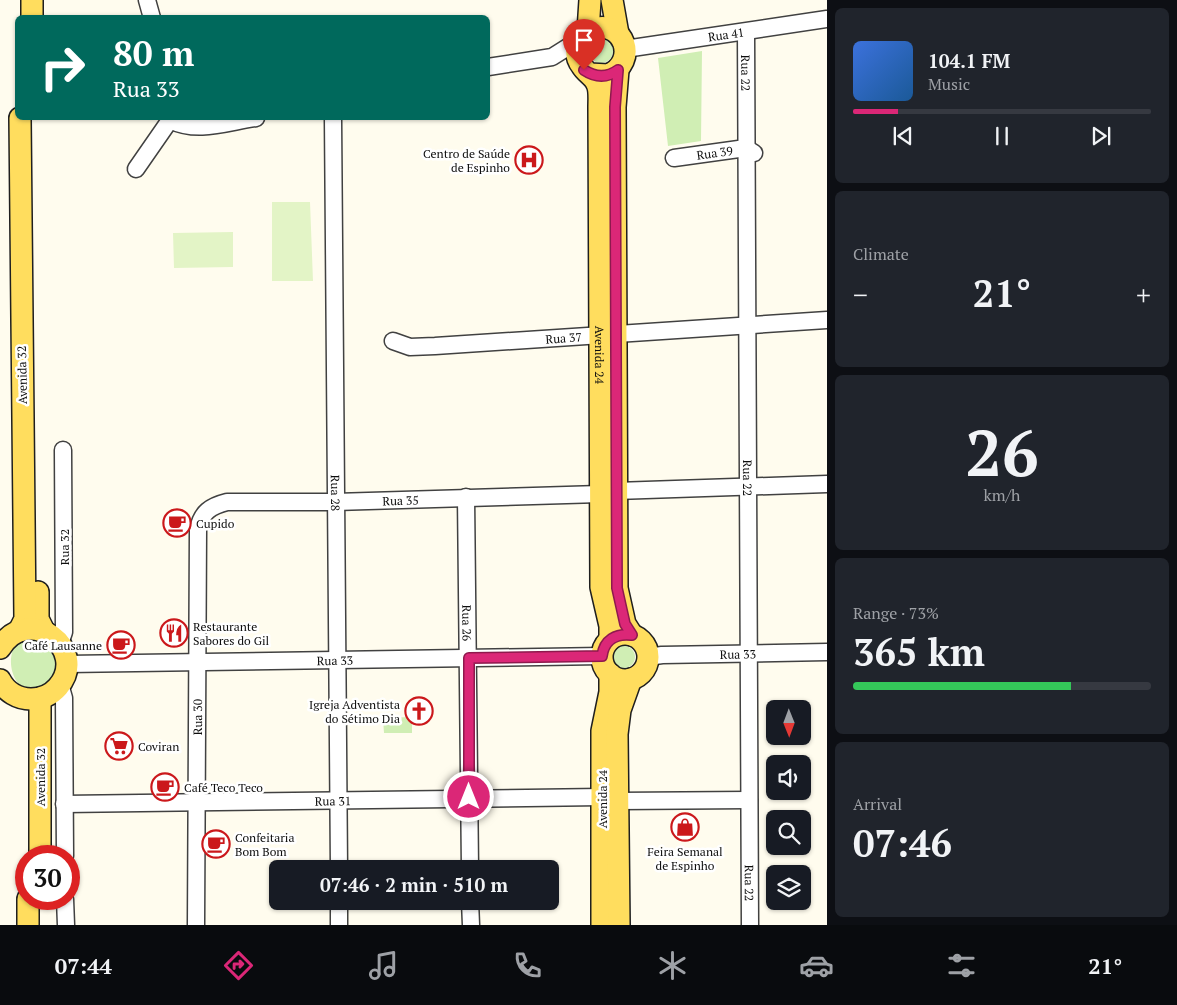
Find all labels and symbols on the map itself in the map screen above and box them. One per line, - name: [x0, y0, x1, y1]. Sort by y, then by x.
- pin: [563, 19, 605, 70]
- street label: Rua 41: [707, 24, 745, 44]
- street label: Rua 22: [739, 55, 754, 91]
- street label: Rua 39: [696, 142, 734, 162]
- hospital icon: Centro de Saúde de Espinho: [514, 145, 544, 175]
- place label: Centro de Saúde de Espinho: [423, 146, 510, 175]
- street label: Avenida 24: [592, 326, 608, 385]
- street label: Rua 37: [545, 329, 582, 346]
- street label: Avenida 32: [14, 346, 30, 404]
- street label: Rua 22: [740, 460, 756, 496]
- street label: Rua 28: [328, 475, 344, 511]
- street label: Rua 35: [382, 492, 419, 508]
- cafe icon: Cupido: [162, 508, 192, 538]
- place label: Cupido: [196, 516, 235, 531]
- street label: Rua 32: [57, 529, 72, 565]
- street label: Rua 26: [460, 605, 475, 642]
- restaurant icon: Restaurante Sabores do Gil: [159, 618, 189, 648]
- place label: Restaurante Sabores do Gil: [193, 619, 270, 648]
- cafe icon: Café Lausanne: [106, 630, 136, 660]
- place label: Café Lausanne: [24, 638, 102, 653]
- street label: Rua 33: [720, 646, 756, 661]
- street label: Rua 33: [317, 652, 353, 668]
- church icon: Igreja Adventista do Sétimo Dia: [404, 696, 434, 726]
- place label: Igreja Adventista do Sétimo Dia: [309, 697, 400, 726]
- street label: Rua 30: [189, 699, 205, 735]
- north arrow: [766, 700, 811, 745]
- supermarket icon: Coviran: [104, 731, 134, 761]
- place label: Coviran: [138, 739, 179, 754]
- street label: Avenida 32: [33, 748, 48, 806]
- street label: Avenida 24: [595, 769, 610, 828]
- position arrow: [442, 770, 494, 822]
- cafe icon: Café Teco Teco: [150, 772, 180, 802]
- place label: Café Teco Teco: [184, 780, 263, 795]
- street label: Rua 31: [315, 793, 351, 808]
- shop icon: Feira Semanal de Espinho: [670, 812, 700, 842]
- cafe icon: Confeitaria Bom Bom: [201, 829, 231, 859]
- place label: Confeitaria Bom Bom: [235, 830, 295, 859]
- place label: Feira Semanal de Espinho: [647, 844, 723, 873]
- speed limit sign: 30: [15, 845, 80, 910]
- street label: Rua 22: [742, 865, 757, 901]

